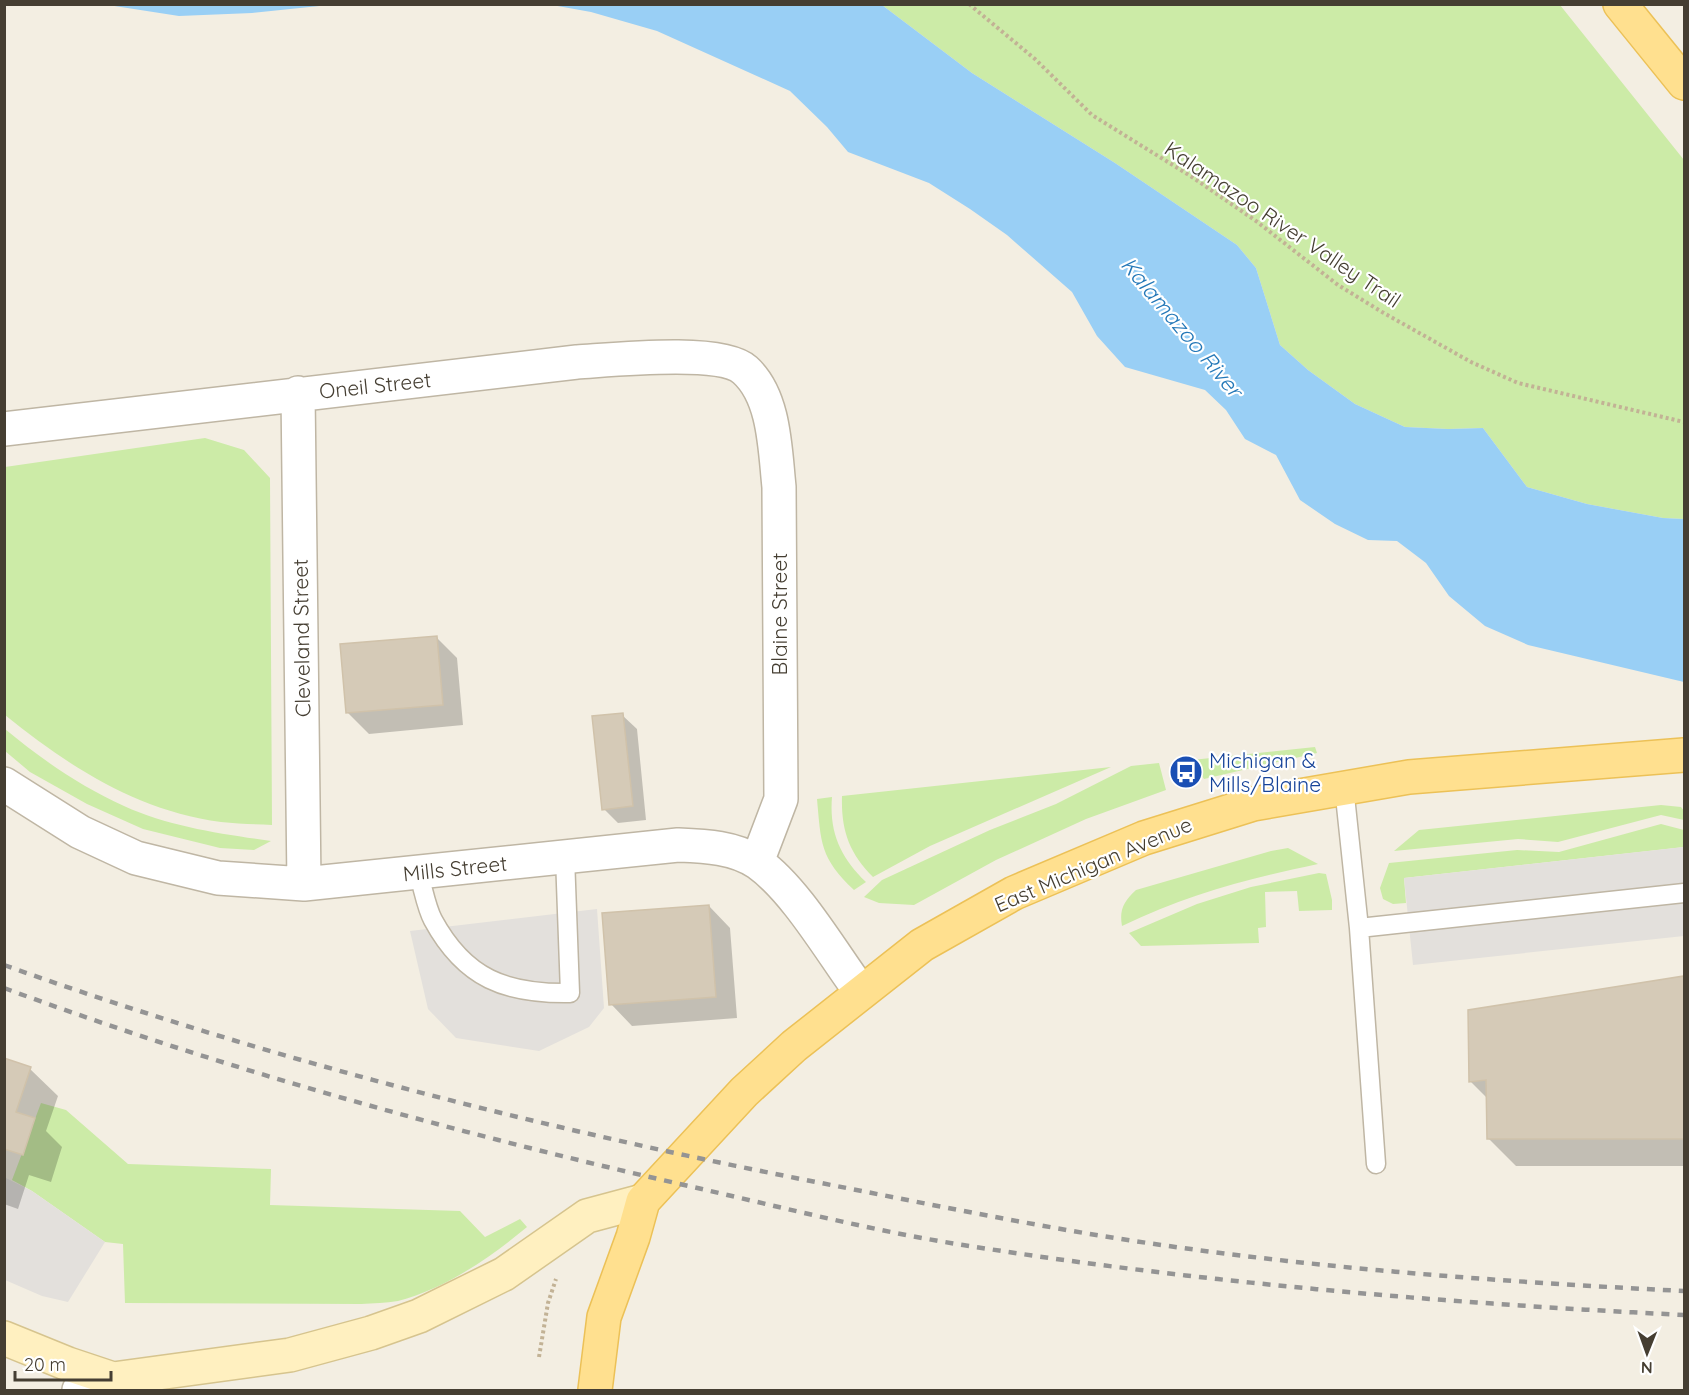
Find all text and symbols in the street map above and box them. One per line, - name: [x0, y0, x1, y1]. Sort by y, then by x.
- street label: Kalamazoo River Valley Trail: [1160, 135, 1406, 313]
- water label: Kalamazoo River: [1115, 251, 1251, 405]
- street label: Oneil Street: [318, 366, 432, 404]
- street label: Blaine Street: [766, 553, 792, 675]
- street label: Cleveland Street: [287, 559, 315, 717]
- place label: Michigan & Mills/Blaine: [1209, 747, 1321, 797]
- bus stop icon: Michigan & Mills/Blaine: [1168, 754, 1204, 790]
- street label: East Michigan Avenue: [990, 811, 1196, 917]
- street label: Mills Street: [402, 850, 508, 886]
- north arrow: [1617, 1323, 1677, 1383]
- scale bar: [15, 1344, 111, 1382]
- text: 20 m: [24, 1353, 66, 1376]
- text: N: [1641, 1358, 1653, 1378]

